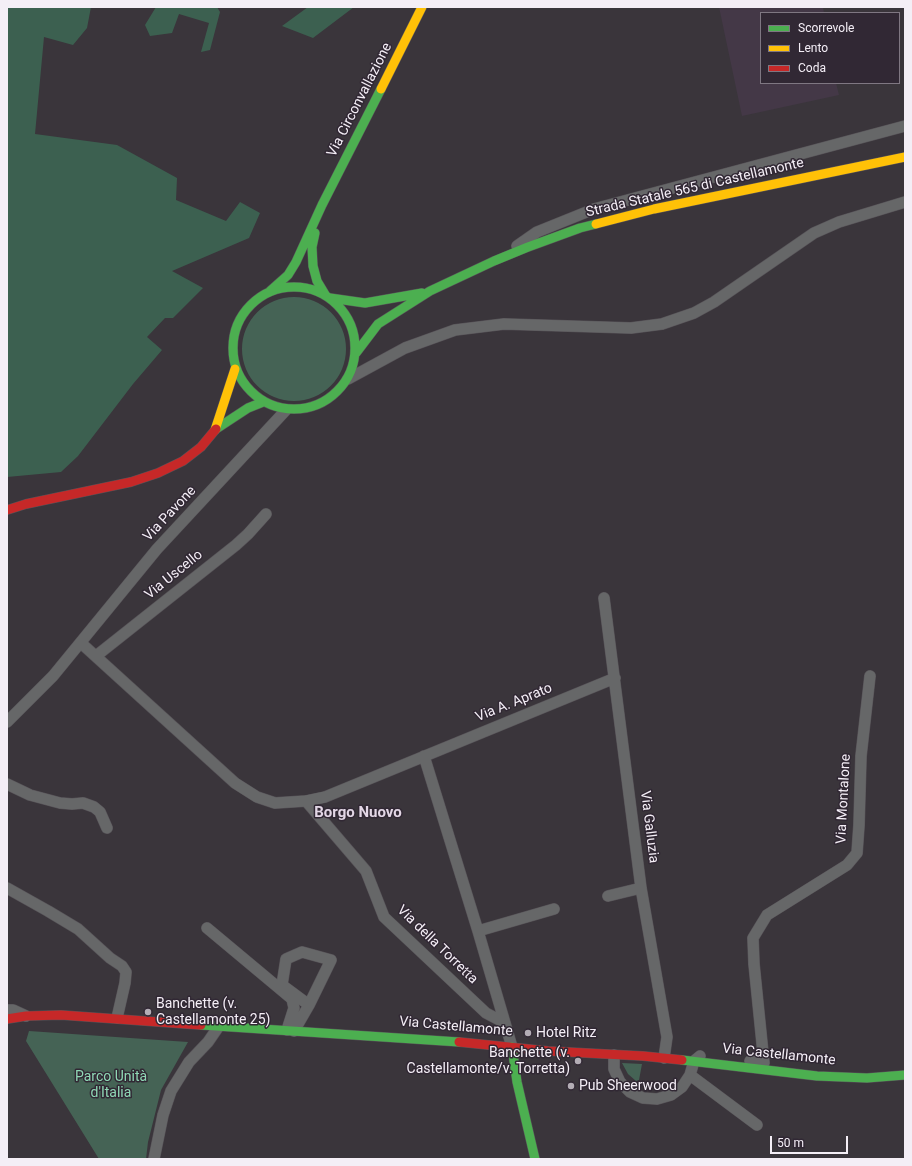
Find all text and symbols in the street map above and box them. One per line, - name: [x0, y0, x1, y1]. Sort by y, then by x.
- legend: [760, 12, 900, 84]
- text: Scorrevole: [798, 21, 854, 35]
- street label: Via Circonvallazione: [324, 40, 396, 160]
- text: Lento: [798, 41, 828, 55]
- text: Coda: [798, 61, 826, 75]
- street label: Strada Statale 565 di Castellamonte: [584, 155, 806, 221]
- street label: Via Pavone: [140, 483, 200, 545]
- street label: Via Uscello: [142, 547, 206, 603]
- street label: Via A. Aprato: [473, 680, 555, 726]
- street label: Via Montalone: [833, 754, 855, 844]
- street label: Via Galluzia: [636, 790, 662, 864]
- district label: Borgo Nuovo: [314, 804, 402, 822]
- street label: Via della Torretta: [393, 902, 481, 988]
- place label: Banchette (v. Castellamonte 25): [156, 996, 270, 1028]
- marker: Banchette (v. Castellamonte 25): [143, 1007, 153, 1017]
- street label: Via Castellamonte: [399, 1014, 513, 1040]
- place label: Hotel Ritz: [536, 1025, 596, 1041]
- marker: Hotel Ritz: [523, 1028, 533, 1038]
- street label: Via Castellamonte: [722, 1041, 836, 1069]
- place label: Banchette (v. Castellamonte/v. Torretta): [407, 1045, 570, 1078]
- marker: Banchette (v. Castellamonte/v. Torretta): [573, 1056, 583, 1066]
- park label: Parco Unità d'Italia: [75, 1069, 147, 1102]
- place label: Pub Sheerwood: [579, 1078, 677, 1094]
- marker: Pub Sheerwood: [566, 1081, 576, 1091]
- scale bar: [772, 1128, 850, 1154]
- text: 50 m: [777, 1136, 804, 1150]

